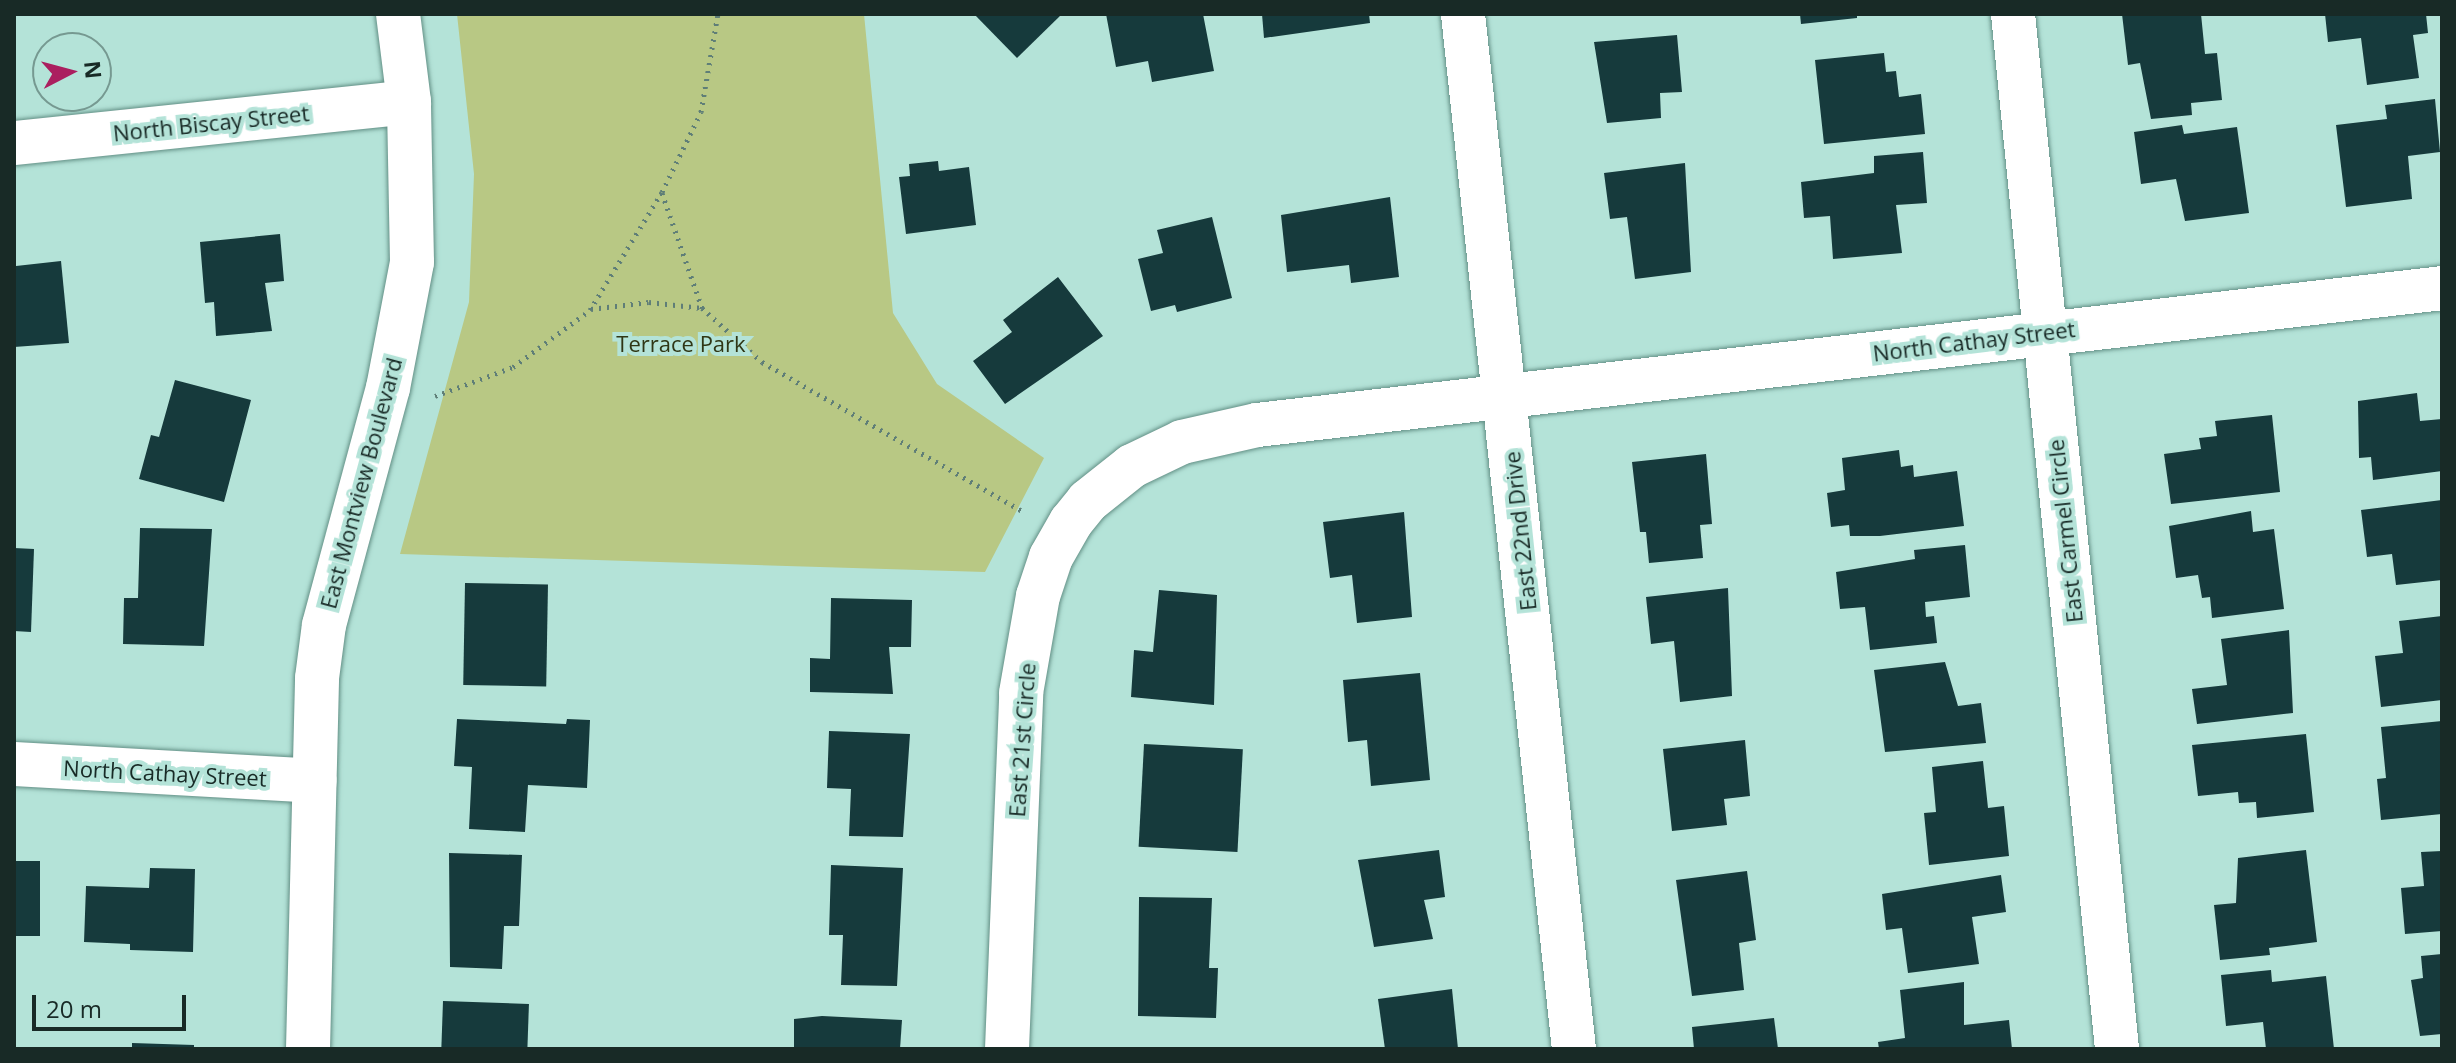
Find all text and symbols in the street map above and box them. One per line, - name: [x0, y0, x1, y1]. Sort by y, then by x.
- north arrow: [32, 32, 112, 112]
- text: N: [78, 59, 110, 80]
- street label: North Biscay Street: [112, 100, 310, 146]
- street label: North Cathay Street: [1871, 315, 2077, 367]
- park label: Terrace Park: [616, 331, 746, 357]
- street label: East Montview Boulevard: [315, 354, 407, 612]
- street label: East Carmel Circle: [2042, 438, 2088, 624]
- street label: East 22nd Drive: [1499, 450, 1541, 612]
- street label: East 21st Circle: [1003, 662, 1041, 818]
- street label: North Cathay Street: [63, 754, 267, 792]
- scale bar: [36, 979, 190, 1029]
- text: 20 m: [46, 992, 102, 1025]

